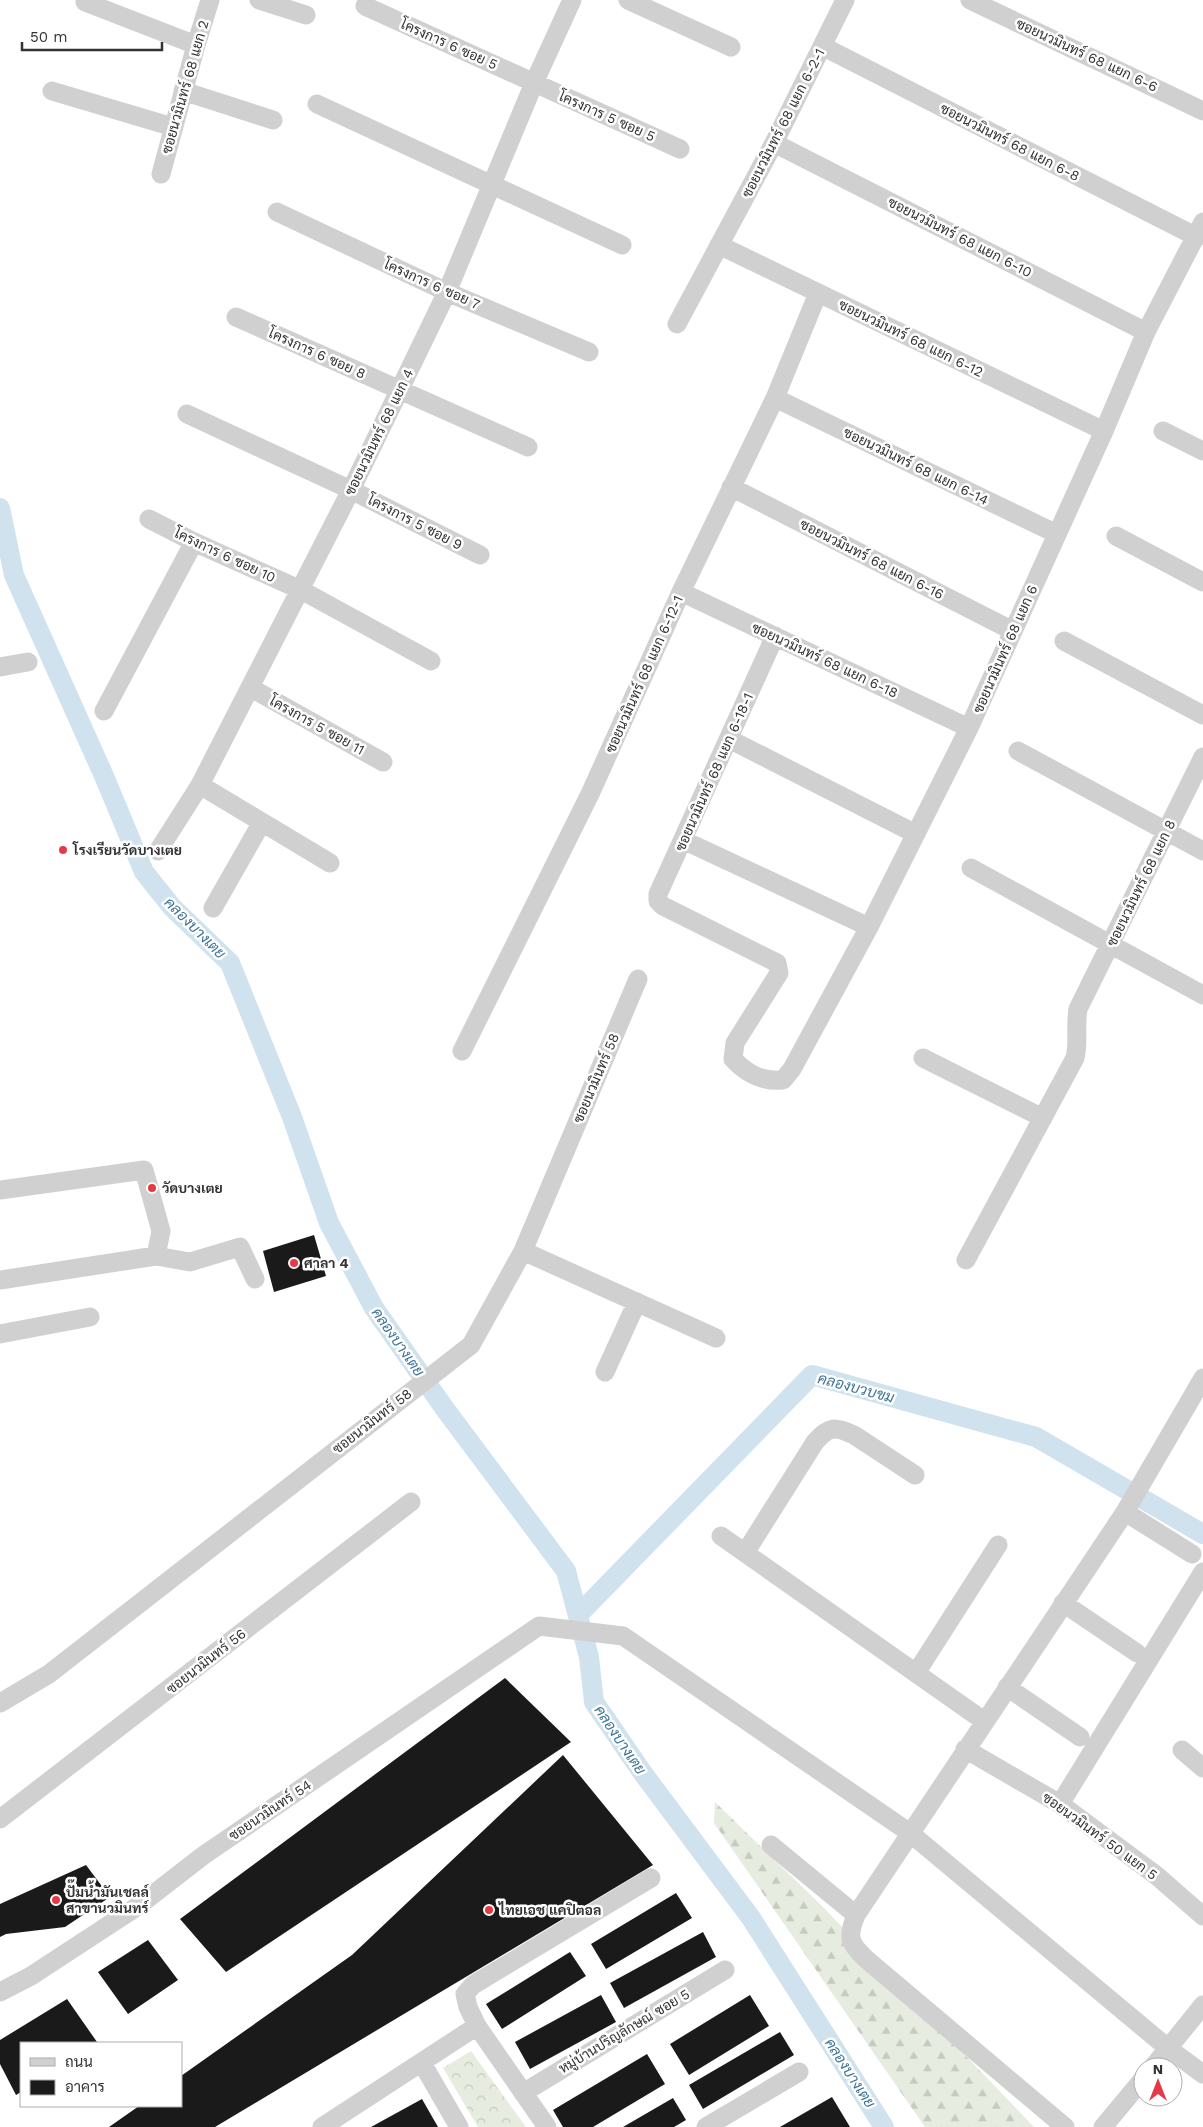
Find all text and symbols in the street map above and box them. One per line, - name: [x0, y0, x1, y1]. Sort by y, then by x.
- street label: ซอยนวมินทร์ 68 แยก 6-6: [1014, 14, 1161, 95]
- street label: โครงการ 6 ซอย 5: [397, 15, 500, 73]
- street label: ซอยนวมินทร์ 68 แยก 2: [157, 18, 212, 156]
- scale bar: [22, 20, 162, 52]
- text: 50 m: [30, 28, 67, 46]
- street label: ซอยนวมินทร์ 68 แยก 6-2-1: [738, 45, 828, 200]
- street label: โครงการ 5 ซอย 5: [555, 87, 658, 144]
- street label: ซอยนวมินทร์ 68 แยก 6-8: [938, 99, 1083, 184]
- street label: ซอยนวมินทร์ 68 แยก 6-10: [885, 193, 1035, 280]
- street label: โครงการ 6 ซอย 7: [381, 255, 483, 312]
- street label: ซอยนวมินทร์ 68 แยก 6-12: [836, 295, 986, 380]
- street label: โครงการ 6 ซอย 8: [265, 324, 368, 382]
- street label: ซอยนวมินทร์ 68 แยก 4: [341, 366, 417, 498]
- street label: ซอยนวมินทร์ 68 แยก 6-14: [841, 423, 991, 508]
- street label: โครงการ 5 ซอย 9: [364, 491, 465, 553]
- street label: ซอยนวมินทร์ 68 แยก 6-16: [797, 515, 947, 602]
- street label: โครงการ 6 ซอย 10: [171, 524, 278, 586]
- street label: ซอยนวมินทร์ 68 แยก 6: [969, 582, 1040, 716]
- street label: ซอยนวมินทร์ 68 แยก 6-12-1: [601, 592, 686, 755]
- street label: ซอยนวมินทร์ 68 แยก 6-18: [749, 618, 901, 701]
- street label: ซอยนวมินทร์ 68 แยก 6-18-1: [671, 690, 756, 853]
- street label: โครงการ 5 ซอย 11: [266, 692, 367, 758]
- street label: ซอยนวมินทร์ 68 แยก 8: [1103, 817, 1179, 949]
- place label: โรงเรียนวัดบางเตย: [72, 841, 182, 858]
- marker: โรงเรียนวัดบางเตย: [57, 844, 69, 856]
- water label: คลองบางเตย: [161, 894, 230, 963]
- street label: ซอยนวมินทร์ 58: [569, 1030, 622, 1125]
- place label: วัดบางเตย: [162, 1180, 223, 1196]
- marker: วัดบางเตย: [146, 1182, 158, 1194]
- place label: ศาลา 4: [304, 1255, 348, 1271]
- marker: ศาลา 4: [288, 1257, 300, 1269]
- water label: คลองบางเตย: [368, 1304, 428, 1380]
- water label: คลองบวบขม: [816, 1369, 896, 1407]
- street label: ซอยนวมินทร์ 58: [329, 1384, 415, 1457]
- street label: ซอยนวมินทร์ 56: [163, 1624, 249, 1697]
- water label: คลองบางเตย: [590, 1702, 650, 1778]
- street label: ซอยนวมินทร์ 54: [225, 1776, 314, 1843]
- street label: ซอยนวมินทร์ 50 แยก 5: [1040, 1788, 1161, 1883]
- place label: ปั๊มน้ำมันเชลล์ สาขานวมินทร์: [66, 1879, 150, 1916]
- marker: ปั๊มน้ำมันเชลล์ สาขานวมินทร์: [50, 1894, 62, 1906]
- place label: ไทยเอช แคปิตอล: [498, 1901, 601, 1918]
- marker: ไทยเอช แคปิตอล: [483, 1904, 495, 1916]
- street label: หมู่บ้านปริญลักษณ์ ซอย 5: [555, 1985, 693, 2078]
- water label: คลองบางเตย: [821, 2035, 879, 2112]
- legend: [20, 2042, 182, 2107]
- text: ถนน: [65, 2053, 93, 2071]
- north arrow: [1133, 2057, 1183, 2107]
- text: N: [1153, 2061, 1163, 2077]
- text: อาคาร: [65, 2078, 105, 2096]

